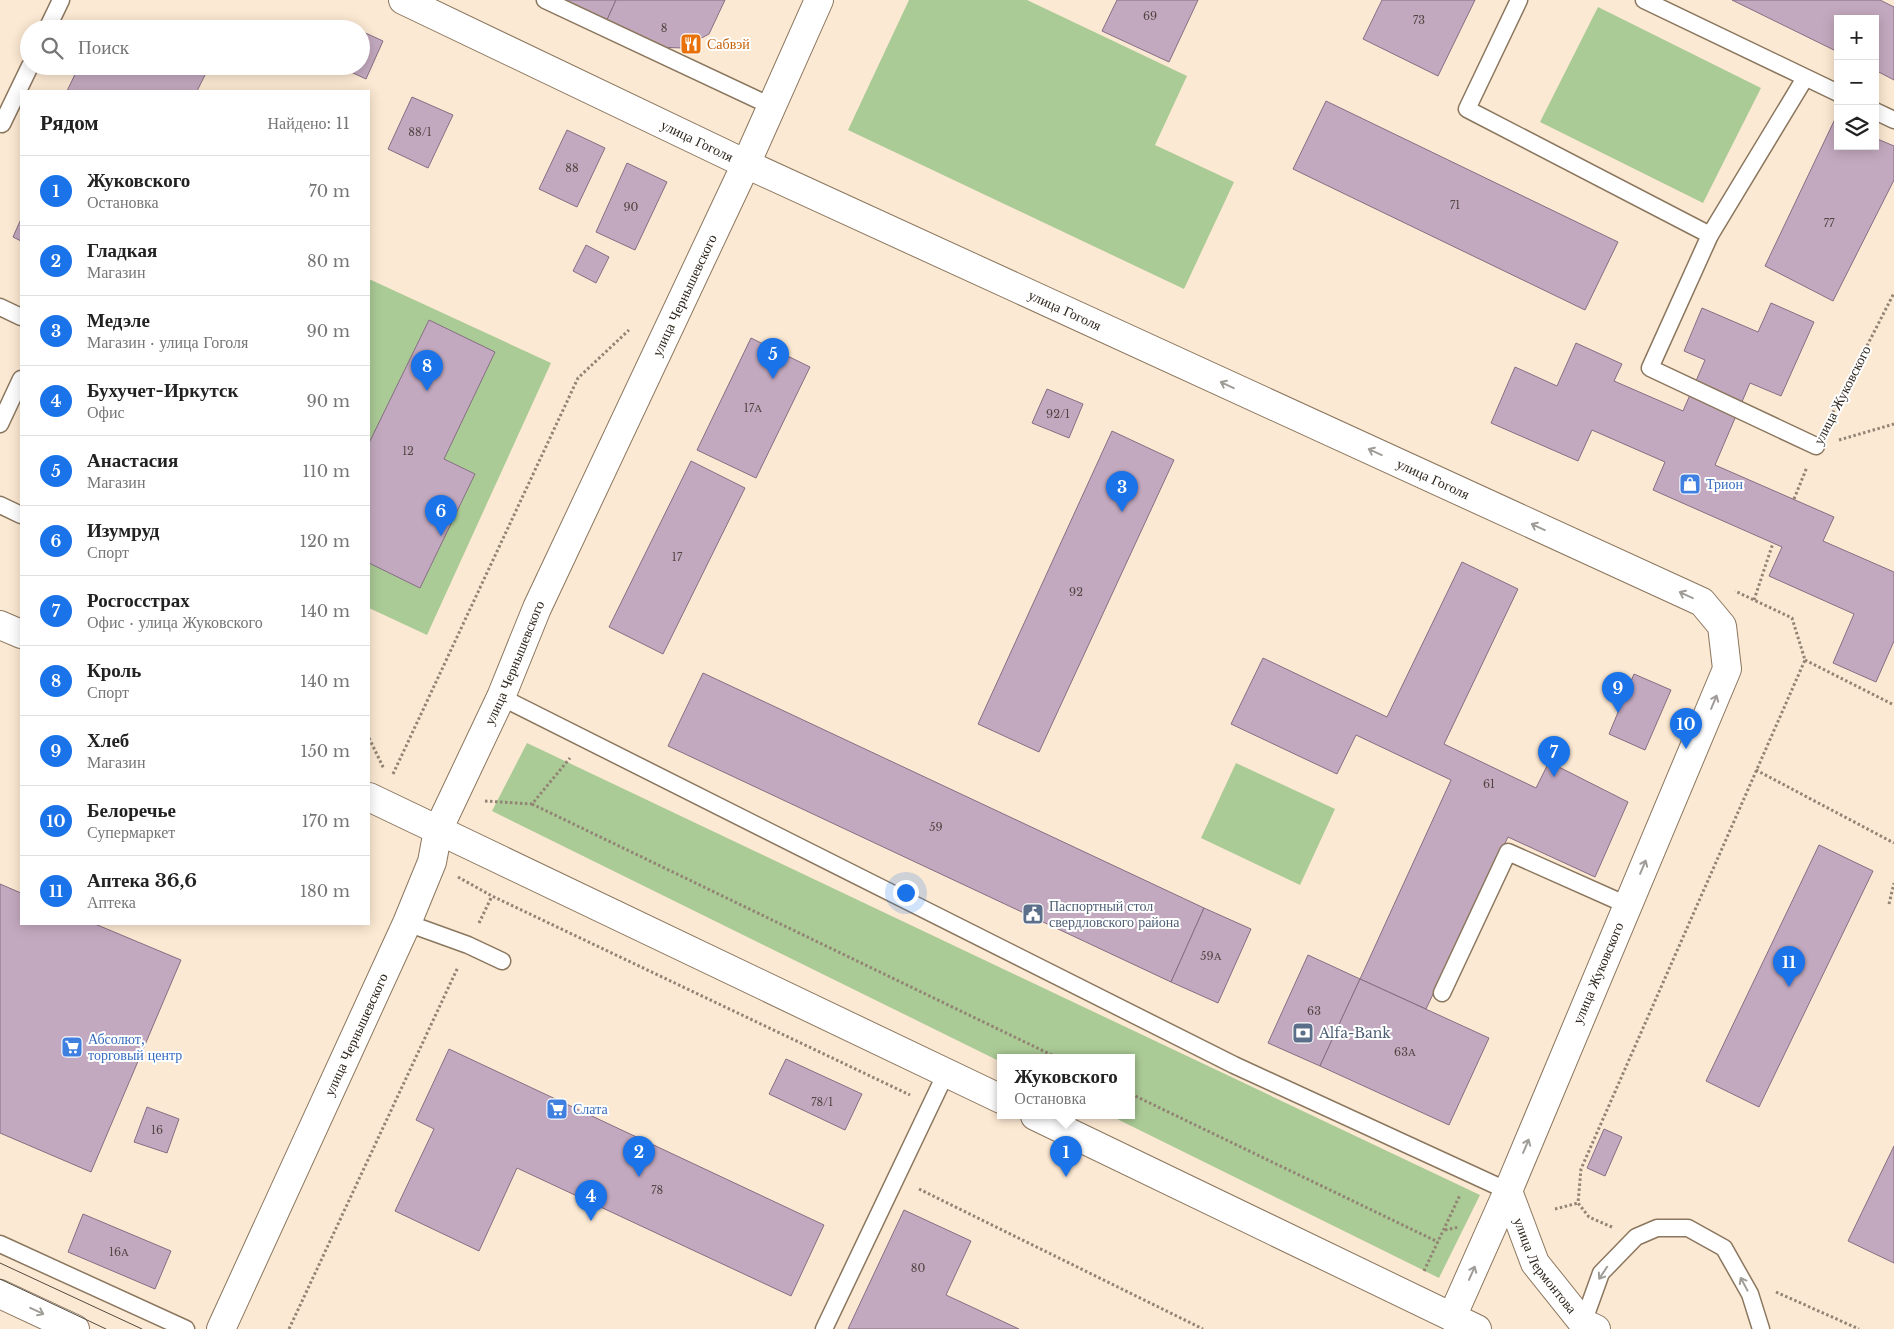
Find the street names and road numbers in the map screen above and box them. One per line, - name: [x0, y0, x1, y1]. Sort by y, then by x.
- street label: улица Гоголя: [658, 116, 737, 166]
- street label: улица Чернышевского: [648, 231, 721, 359]
- street label: улица Гоголя: [1026, 286, 1105, 335]
- street label: улица Жуковского: [1809, 342, 1875, 448]
- street label: улица Гоголя: [1394, 454, 1473, 504]
- street label: улица Чернышевского: [480, 598, 548, 728]
- street label: улица Жуковского: [1568, 919, 1628, 1027]
- street label: улица Чернышевского: [320, 970, 392, 1099]
- street label: улица Лермонтова: [1510, 1215, 1581, 1318]

